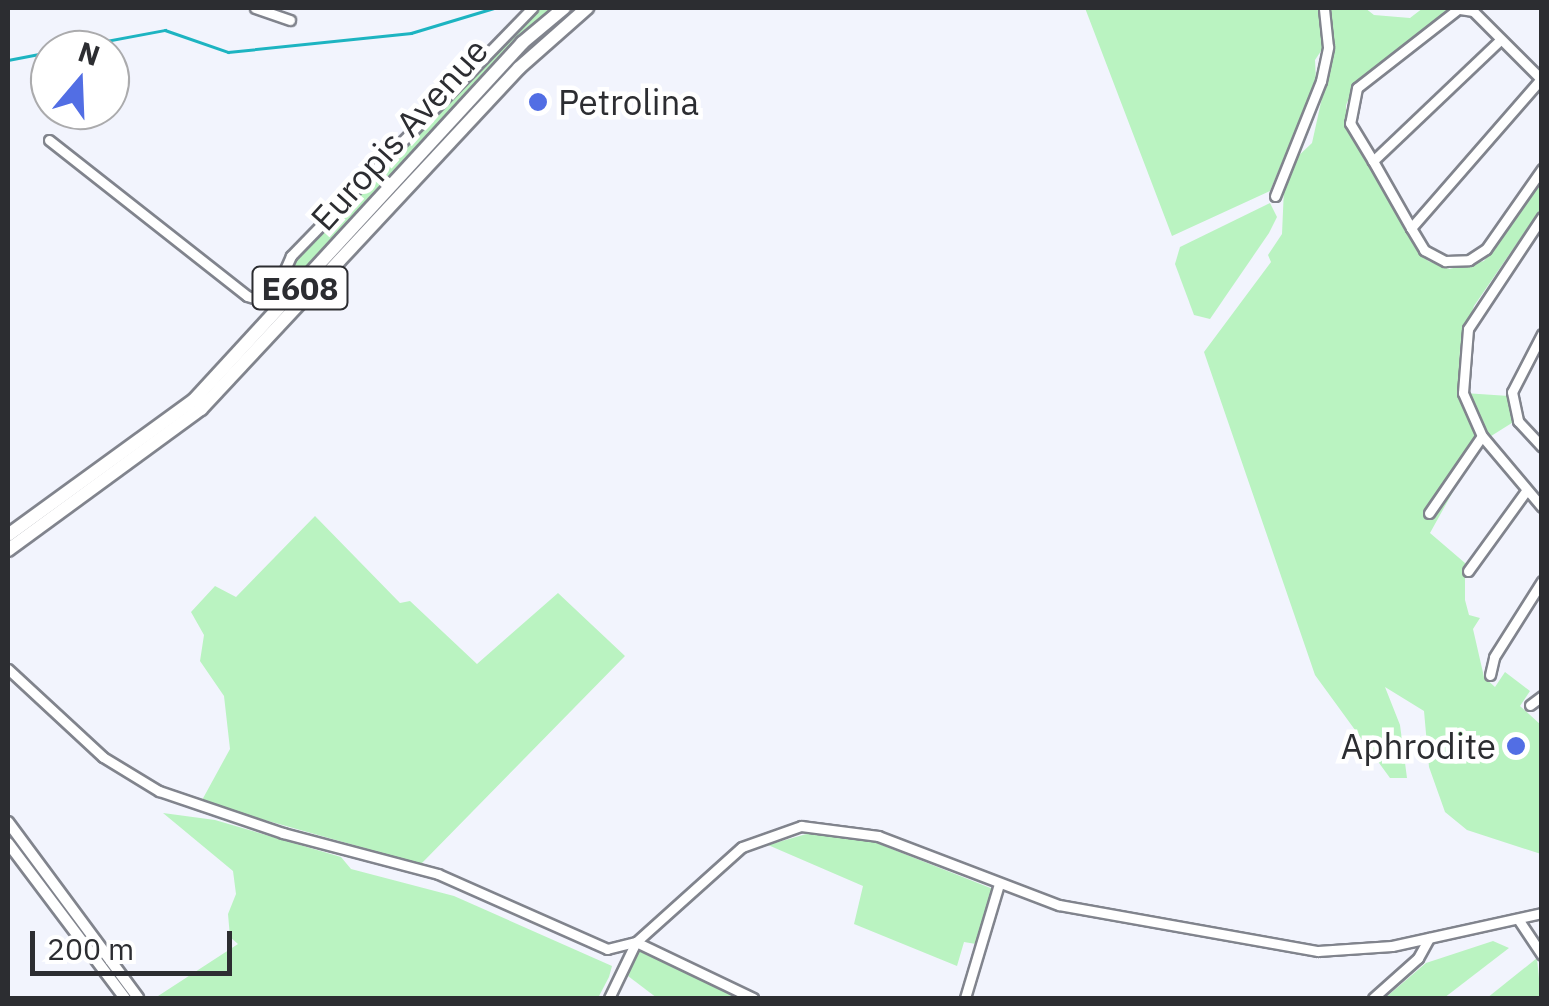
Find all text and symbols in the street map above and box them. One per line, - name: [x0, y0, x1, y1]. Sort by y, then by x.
- street label: Europis Avenue: [302, 29, 496, 239]
- north arrow: [30, 30, 130, 130]
- text: N: [74, 32, 105, 74]
- place label: Petrolina: [558, 81, 699, 123]
- marker: Petrolina: [527, 91, 549, 113]
- road number: E608: [250, 261, 350, 315]
- place label: Aphrodite: [1341, 725, 1496, 767]
- marker: Aphrodite: [1505, 735, 1527, 757]
- scale bar: [35, 911, 238, 973]
- text: 200 m: [47, 929, 134, 968]

